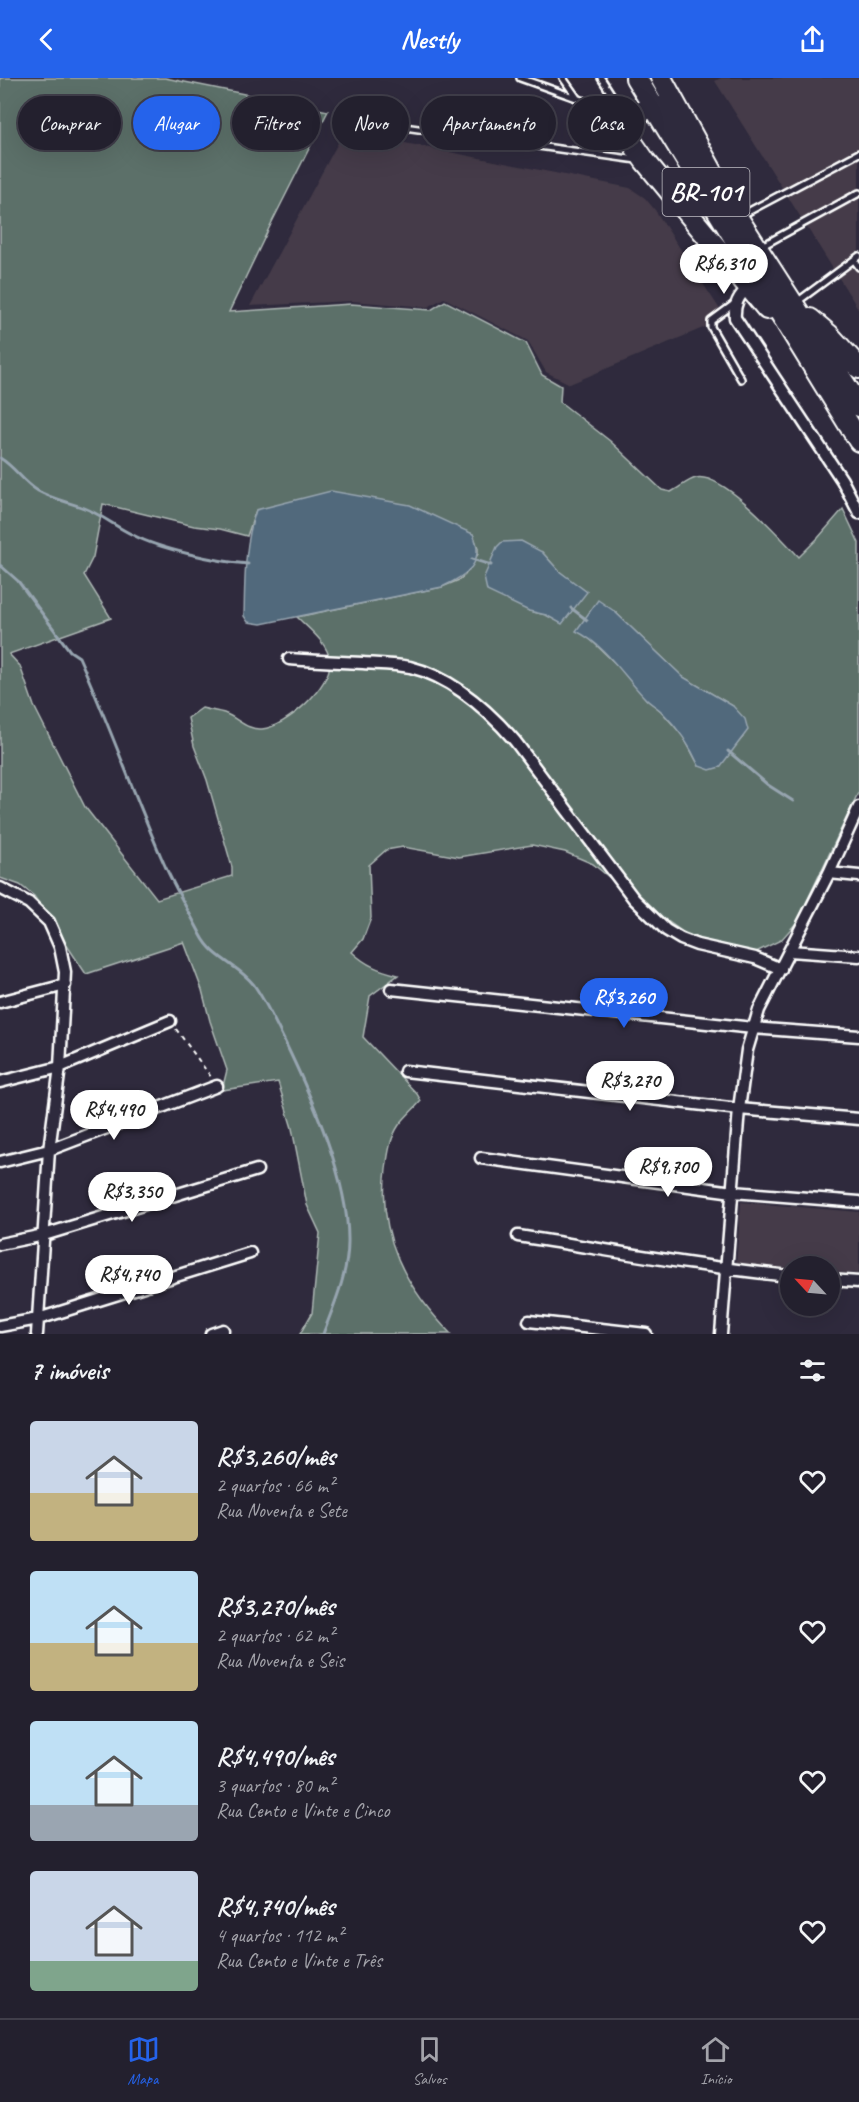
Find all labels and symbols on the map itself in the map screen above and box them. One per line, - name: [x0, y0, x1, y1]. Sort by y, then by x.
- road number: BR-101: [662, 168, 750, 216]
- pin: R$6,310: [669, 244, 779, 295]
- pin: R$3,260: [569, 978, 679, 1029]
- pin: R$3,270: [575, 1061, 685, 1112]
- pin: R$4,490: [59, 1090, 169, 1141]
- pin: R$9,700: [613, 1147, 723, 1198]
- pin: R$3,350: [77, 1172, 187, 1223]
- pin: R$4,740: [74, 1255, 184, 1306]
- north arrow: [780, 1256, 840, 1316]

